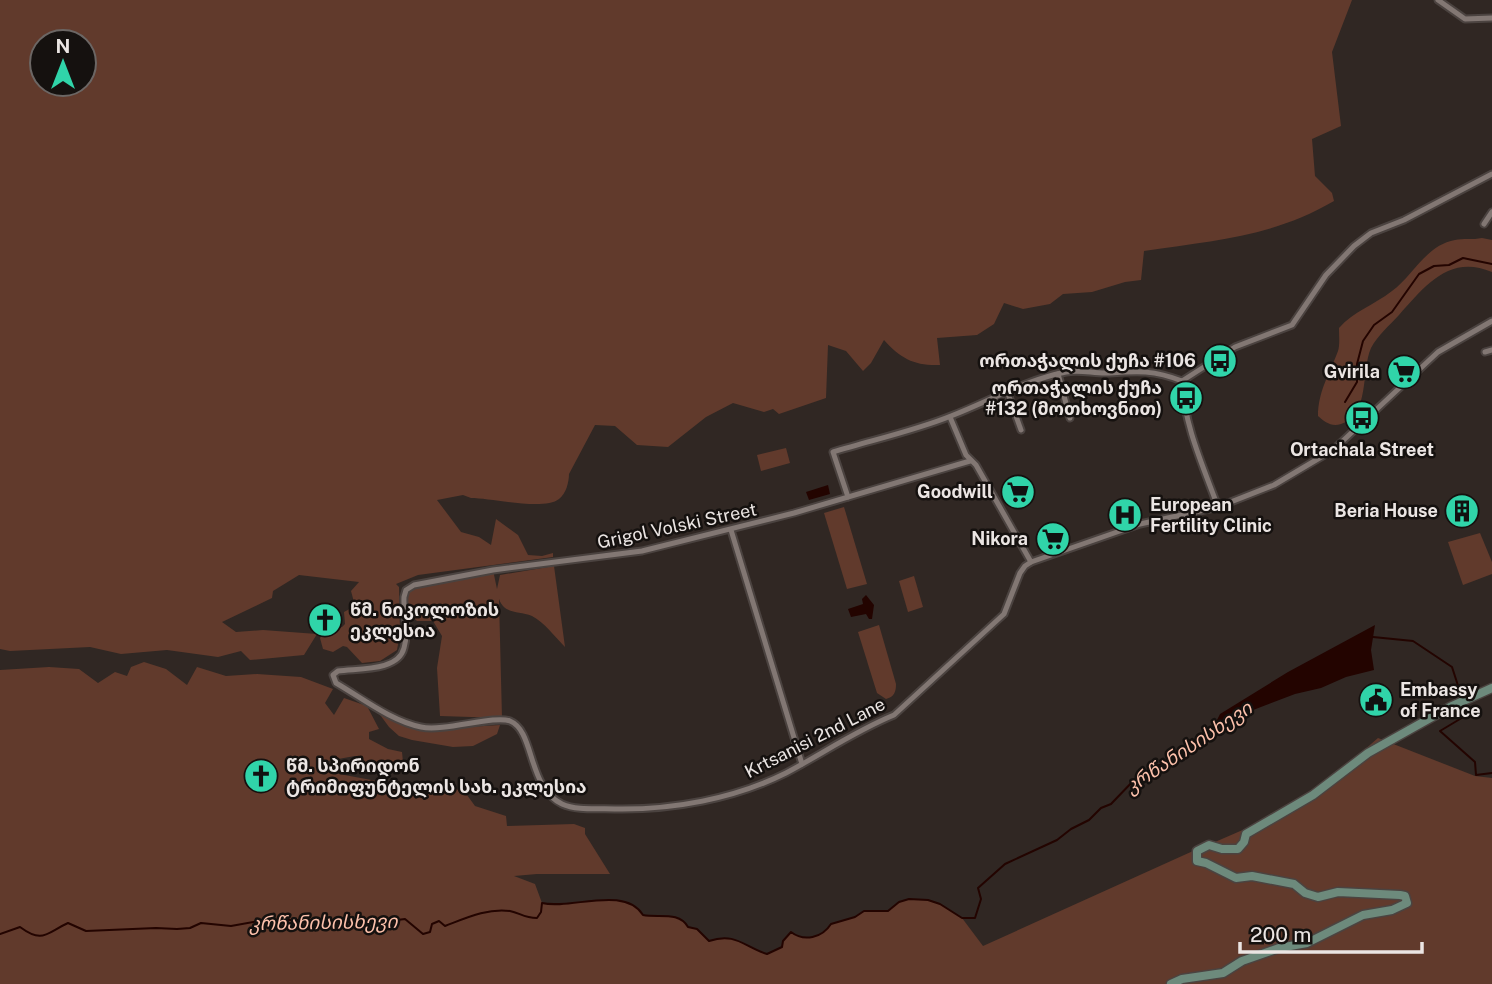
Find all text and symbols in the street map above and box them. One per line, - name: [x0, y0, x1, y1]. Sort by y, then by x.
- north arrow: [28, 28, 98, 98]
- text: N: [56, 35, 70, 57]
- bus stop icon: ორთაჭალის ქუჩა #106: [1201, 342, 1239, 380]
- place label: ორთაჭალის ქუჩა #106: [979, 350, 1196, 372]
- supermarket icon: Gvirila: [1385, 353, 1423, 391]
- place label: Gvirila: [1324, 361, 1380, 382]
- place label: ორთაჭალის ქუჩა #132 (მოთხოვნით): [985, 377, 1162, 419]
- bus stop icon: ორთაჭალის ქუჩა #132 (მოთხოვნით): [1167, 379, 1205, 417]
- bus stop icon: Ortachala Street: [1343, 399, 1381, 437]
- place label: Ortachala Street: [1290, 439, 1434, 460]
- supermarket icon: Goodwill: [999, 473, 1037, 511]
- place label: Goodwill: [917, 481, 993, 502]
- building icon: Beria House: [1443, 492, 1481, 530]
- place label: European Fertility Clinic: [1150, 494, 1272, 536]
- hospital icon: European Fertility Clinic: [1106, 496, 1144, 534]
- street label: Grigol Volski Street: [595, 498, 759, 553]
- place label: Beria House: [1334, 500, 1438, 521]
- supermarket icon: Nikora: [1034, 520, 1072, 558]
- place label: Nikora: [971, 528, 1028, 549]
- place label: წმ. ნიკოლოზის ეკლესია: [350, 599, 499, 642]
- church icon: წმ. ნიკოლოზის ეკლესია: [306, 601, 344, 639]
- place label: Embassy of France: [1400, 679, 1481, 721]
- public building icon: Embassy of France: [1357, 681, 1395, 719]
- street label: Krtsanisi 2nd Lane: [741, 693, 888, 782]
- water label: კრწანისისხევი: [1120, 696, 1257, 798]
- place label: წმ. სპირიდონ ტრიმიფუნტელის სახ. ეკლესია: [286, 755, 587, 798]
- church icon: წმ. სპირიდონ ტრიმიფუნტელის სახ. ეკლესია: [242, 757, 280, 795]
- water label: კრწანისისხევი: [249, 910, 399, 935]
- scale bar: [1240, 911, 1422, 955]
- text: 200 m: [1250, 922, 1311, 947]

